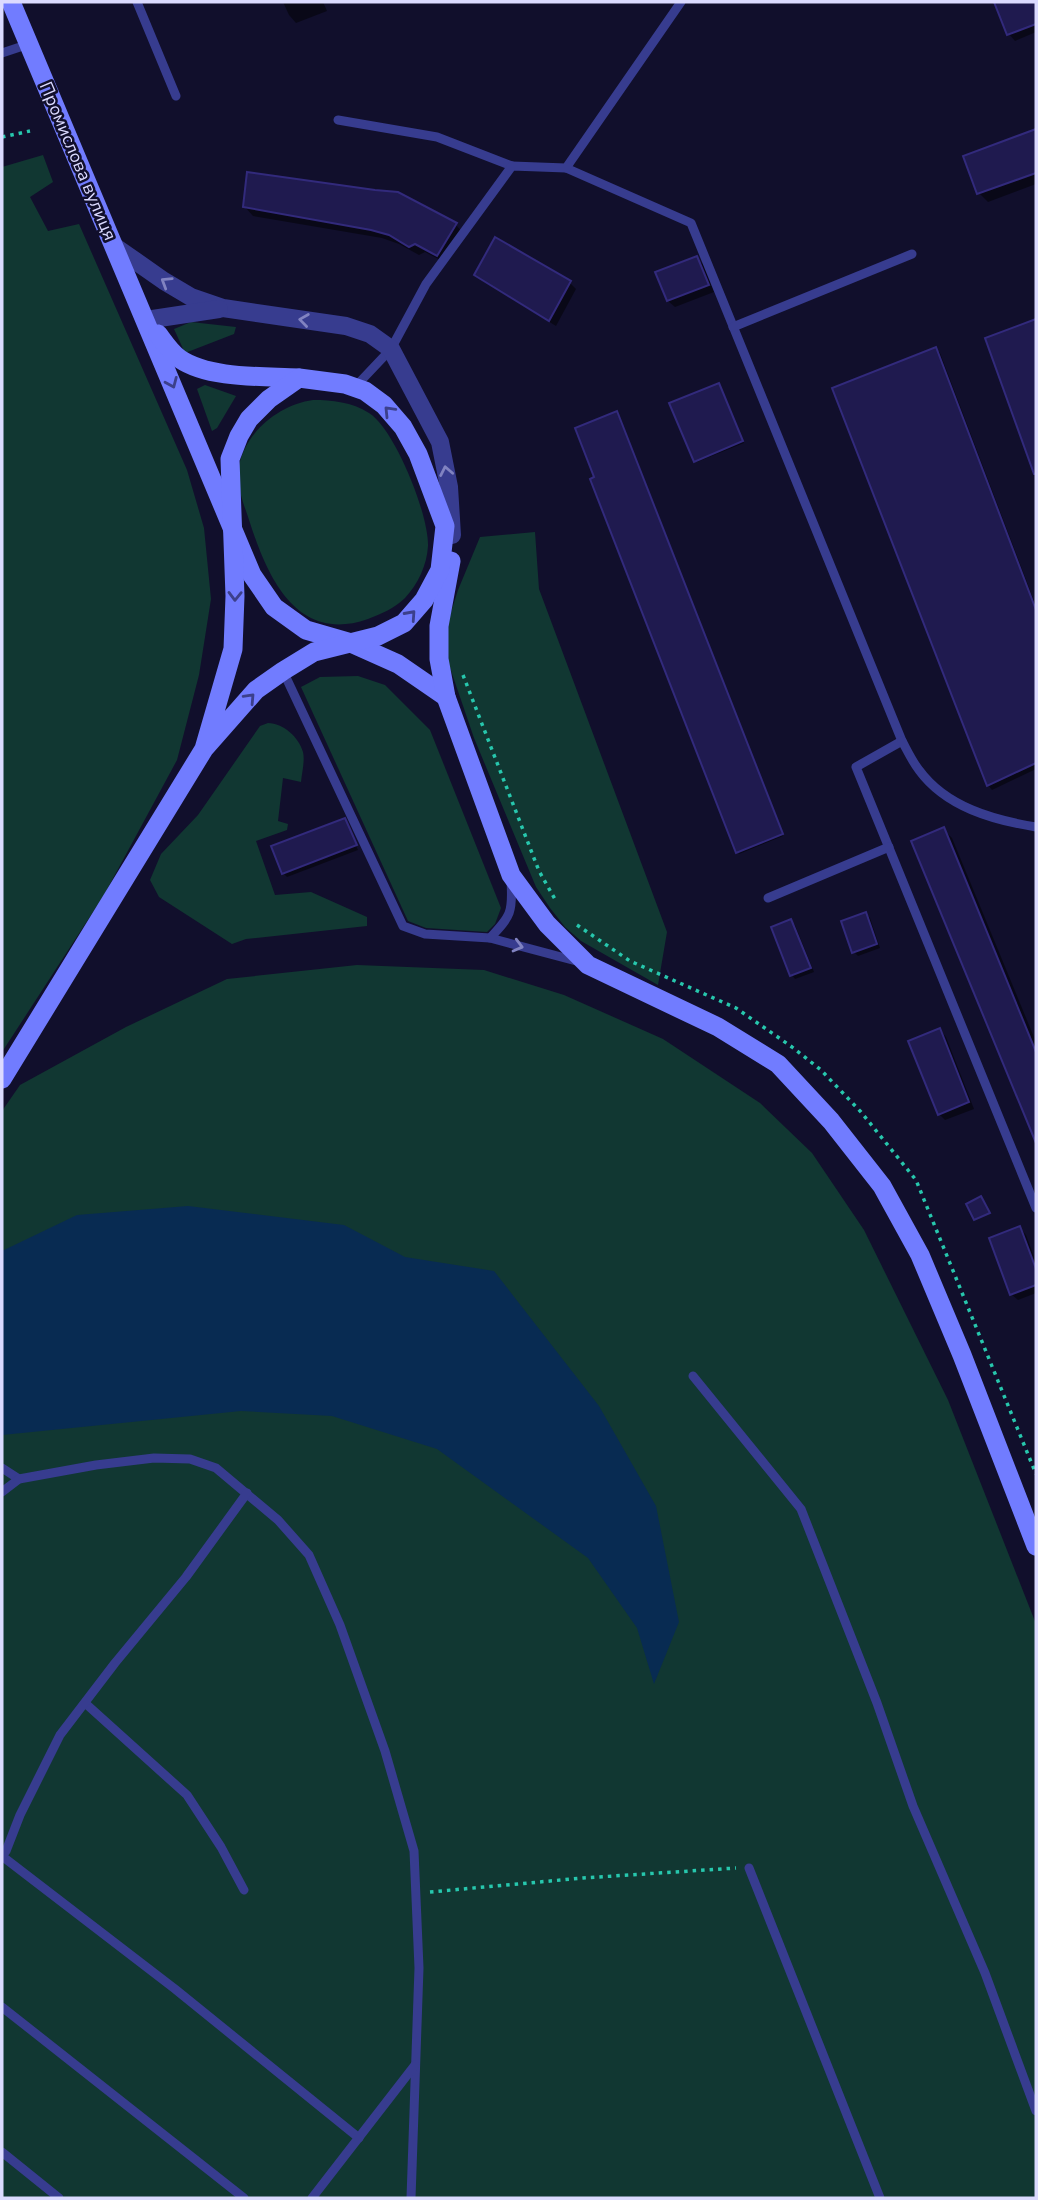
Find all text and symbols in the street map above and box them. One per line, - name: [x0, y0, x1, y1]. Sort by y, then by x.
- street label: Промислова вулиця: [34, 78, 122, 244]
- one-way arrow: [161, 277, 174, 290]
- one-way arrow: [298, 313, 310, 328]
- one-way arrow: [164, 376, 178, 388]
- one-way arrow: [384, 406, 397, 419]
- one-way arrow: [439, 465, 454, 477]
- one-way arrow: [227, 592, 243, 602]
- one-way arrow: [403, 610, 415, 623]
- one-way arrow: [241, 693, 254, 706]
- one-way arrow: [511, 938, 523, 952]

